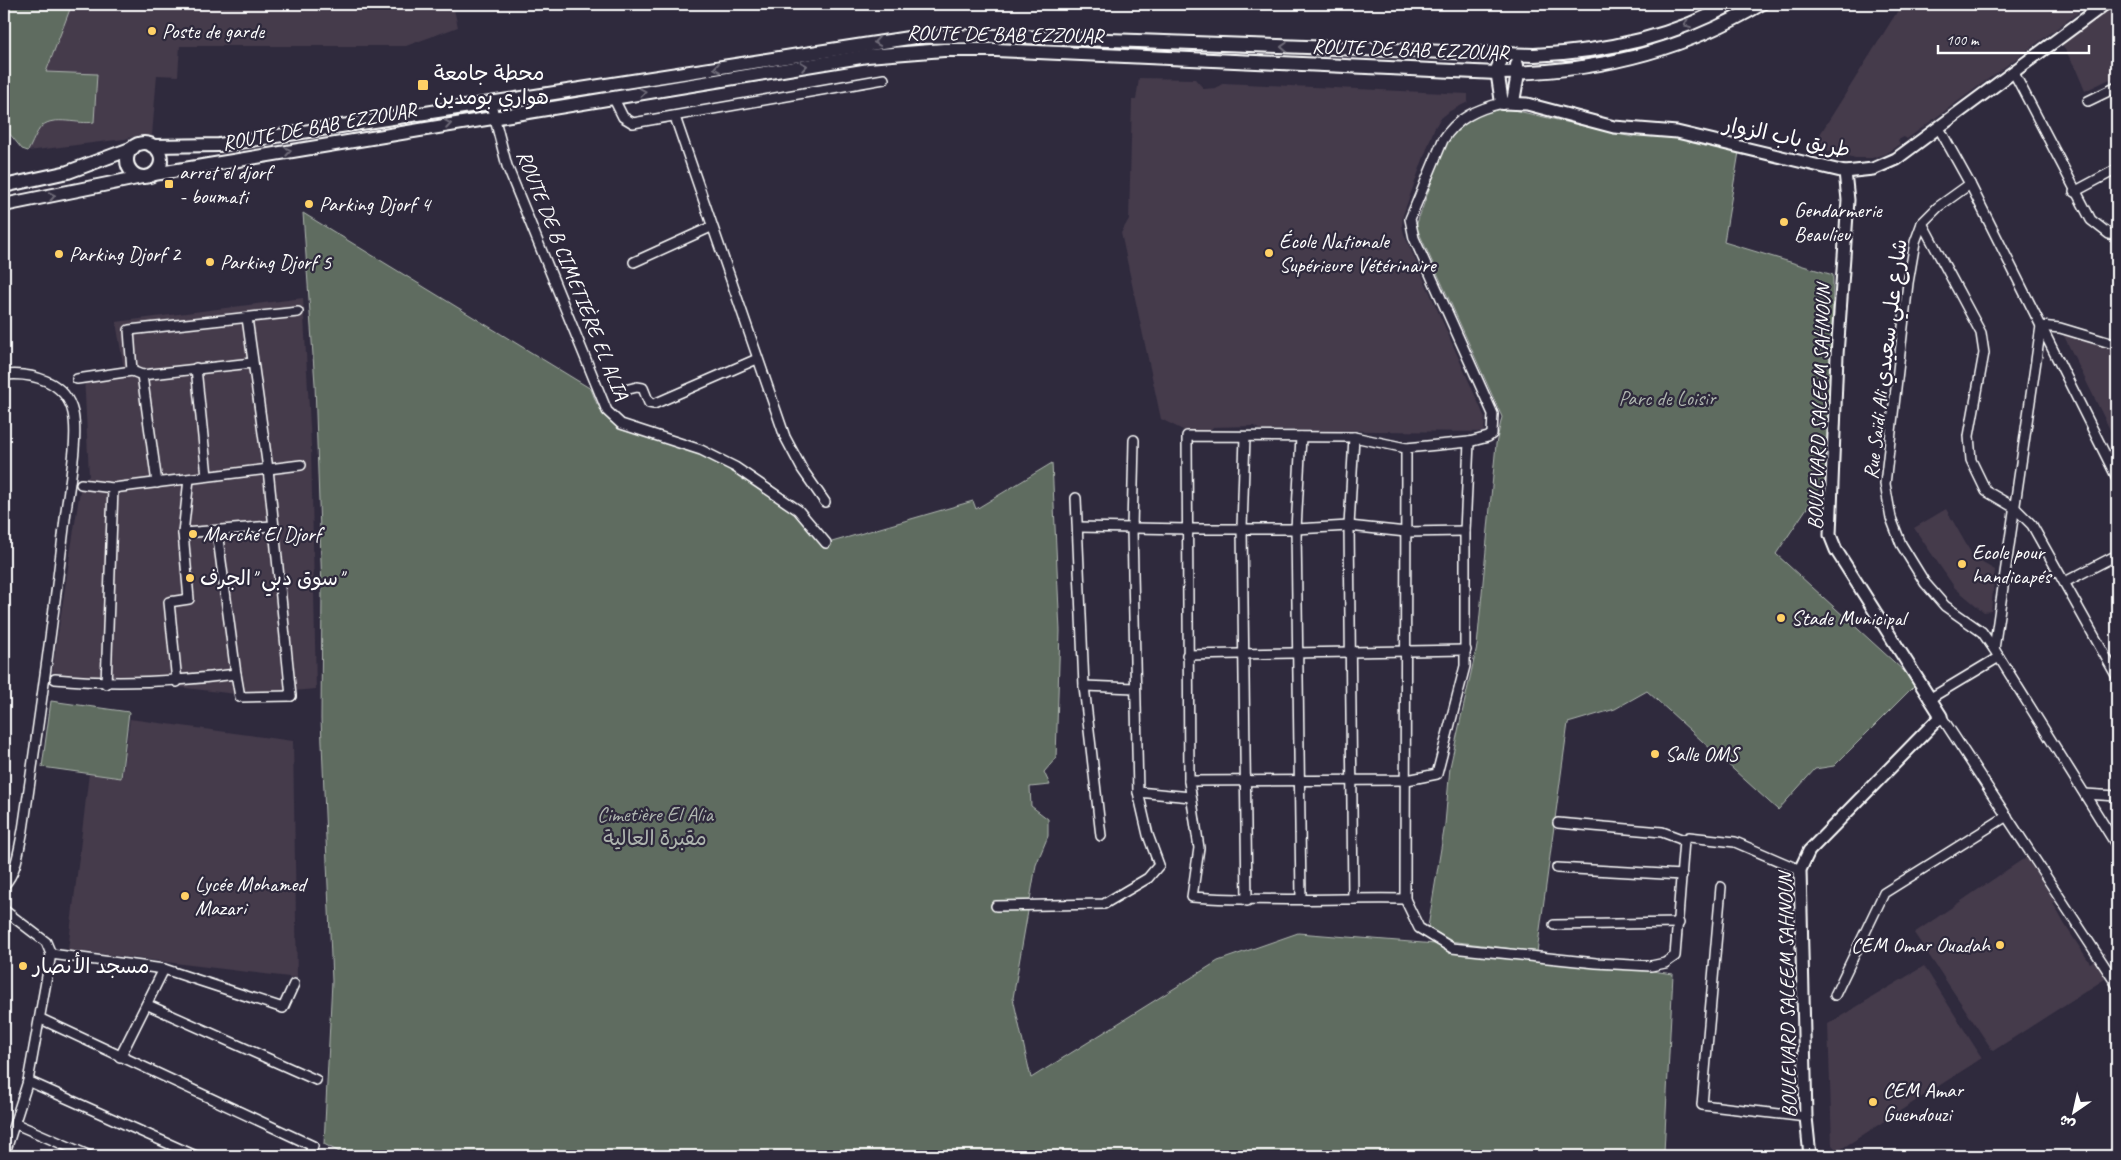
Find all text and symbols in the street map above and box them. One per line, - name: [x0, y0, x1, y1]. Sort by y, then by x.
- place label: Poste de garde: [162, 18, 265, 44]
- street label: ROUTE DE BAB EZZOUAR: [907, 19, 1106, 49]
- one-way arrow: [1684, 19, 1692, 29]
- scale bar: [1938, 22, 2090, 54]
- marker: Poste de garde: [146, 25, 158, 37]
- text: 100 m: [1946, 31, 1980, 50]
- street label: ROUTE DE BAB EZZOUAR: [1311, 33, 1511, 66]
- one-way arrow: [873, 36, 882, 46]
- one-way arrow: [1280, 42, 1288, 52]
- place label: محطة جامعة هواري بومدين: [434, 60, 549, 112]
- one-way arrow: [800, 61, 808, 72]
- one-way arrow: [712, 62, 721, 72]
- marker: محطة جامعة هواري بومدين: [416, 78, 430, 92]
- one-way arrow: [640, 87, 648, 98]
- street label: ROUTE DE BAB EZZOUAR: [220, 96, 420, 156]
- street label: طريق باب الزوار: [1719, 110, 1853, 163]
- one-way arrow: [445, 119, 453, 130]
- one-way arrow: [284, 147, 293, 157]
- street label: ROUTE DE B CIMETIÈRE EL ALIA: [511, 147, 635, 404]
- place label: arret el djorf - boumati: [179, 159, 275, 209]
- marker: arret el djorf - boumati: [163, 178, 175, 190]
- one-way arrow: [47, 191, 56, 201]
- place label: Parking Djorf 4: [319, 191, 433, 217]
- place label: Gendarmerie Beaulieu: [1794, 197, 1883, 247]
- marker: Parking Djorf 4: [303, 198, 315, 210]
- marker: Gendarmerie Beaulieu: [1778, 216, 1790, 228]
- place label: École Nationale Supérieure Vétérinaire: [1279, 228, 1438, 278]
- street label: Rue Saïdi Ali شارع علي سعيدي: [1857, 237, 1919, 481]
- place label: Parking Djorf 2: [69, 241, 182, 267]
- marker: École Nationale Supérieure Vétérinaire: [1263, 247, 1275, 259]
- marker: Parking Djorf 2: [53, 248, 65, 260]
- place label: Parking Djorf 5: [220, 249, 333, 275]
- marker: Parking Djorf 5: [204, 256, 216, 268]
- street label: BOULEVARD SALEEM SAHNOUN: [1802, 281, 1836, 530]
- park label: Parc de Loisir: [1618, 385, 1717, 411]
- place label: Marché El Djorf: [203, 521, 326, 547]
- marker: Marché El Djorf: [187, 528, 199, 540]
- place label: Ecole pour handicapés: [1972, 539, 2052, 589]
- marker: Ecole pour handicapés: [1956, 558, 1968, 570]
- place label: سوق دبي "الجرف": [200, 565, 347, 597]
- marker: سوق دبي "الجرف": [184, 572, 196, 584]
- place label: Stade Municipal: [1791, 605, 1909, 631]
- marker: Stade Municipal: [1775, 612, 1787, 624]
- place label: Salle OMS: [1665, 741, 1741, 767]
- marker: Salle OMS: [1649, 748, 1661, 760]
- park label: Cimetière El Alia مقبرة العالية: [597, 801, 714, 851]
- street label: BOULEVARD SALEEM SAHNOUN: [1772, 869, 1802, 1118]
- place label: Lycée Mohamed Mazari: [195, 871, 308, 921]
- marker: Lycée Mohamed Mazari: [179, 890, 191, 902]
- place label: CEM Omar Ouadah: [1851, 932, 1991, 958]
- marker: CEM Omar Ouadah: [1994, 939, 2006, 951]
- place label: مسجد الأنصار: [31, 952, 150, 979]
- marker: مسجد الأنصار: [17, 960, 29, 972]
- place label: CEM Amar Guendouzi: [1883, 1077, 1964, 1127]
- north arrow: [2048, 1088, 2098, 1138]
- marker: CEM Amar Guendouzi: [1867, 1096, 1879, 1108]
- text: ش: [2056, 1111, 2078, 1134]

